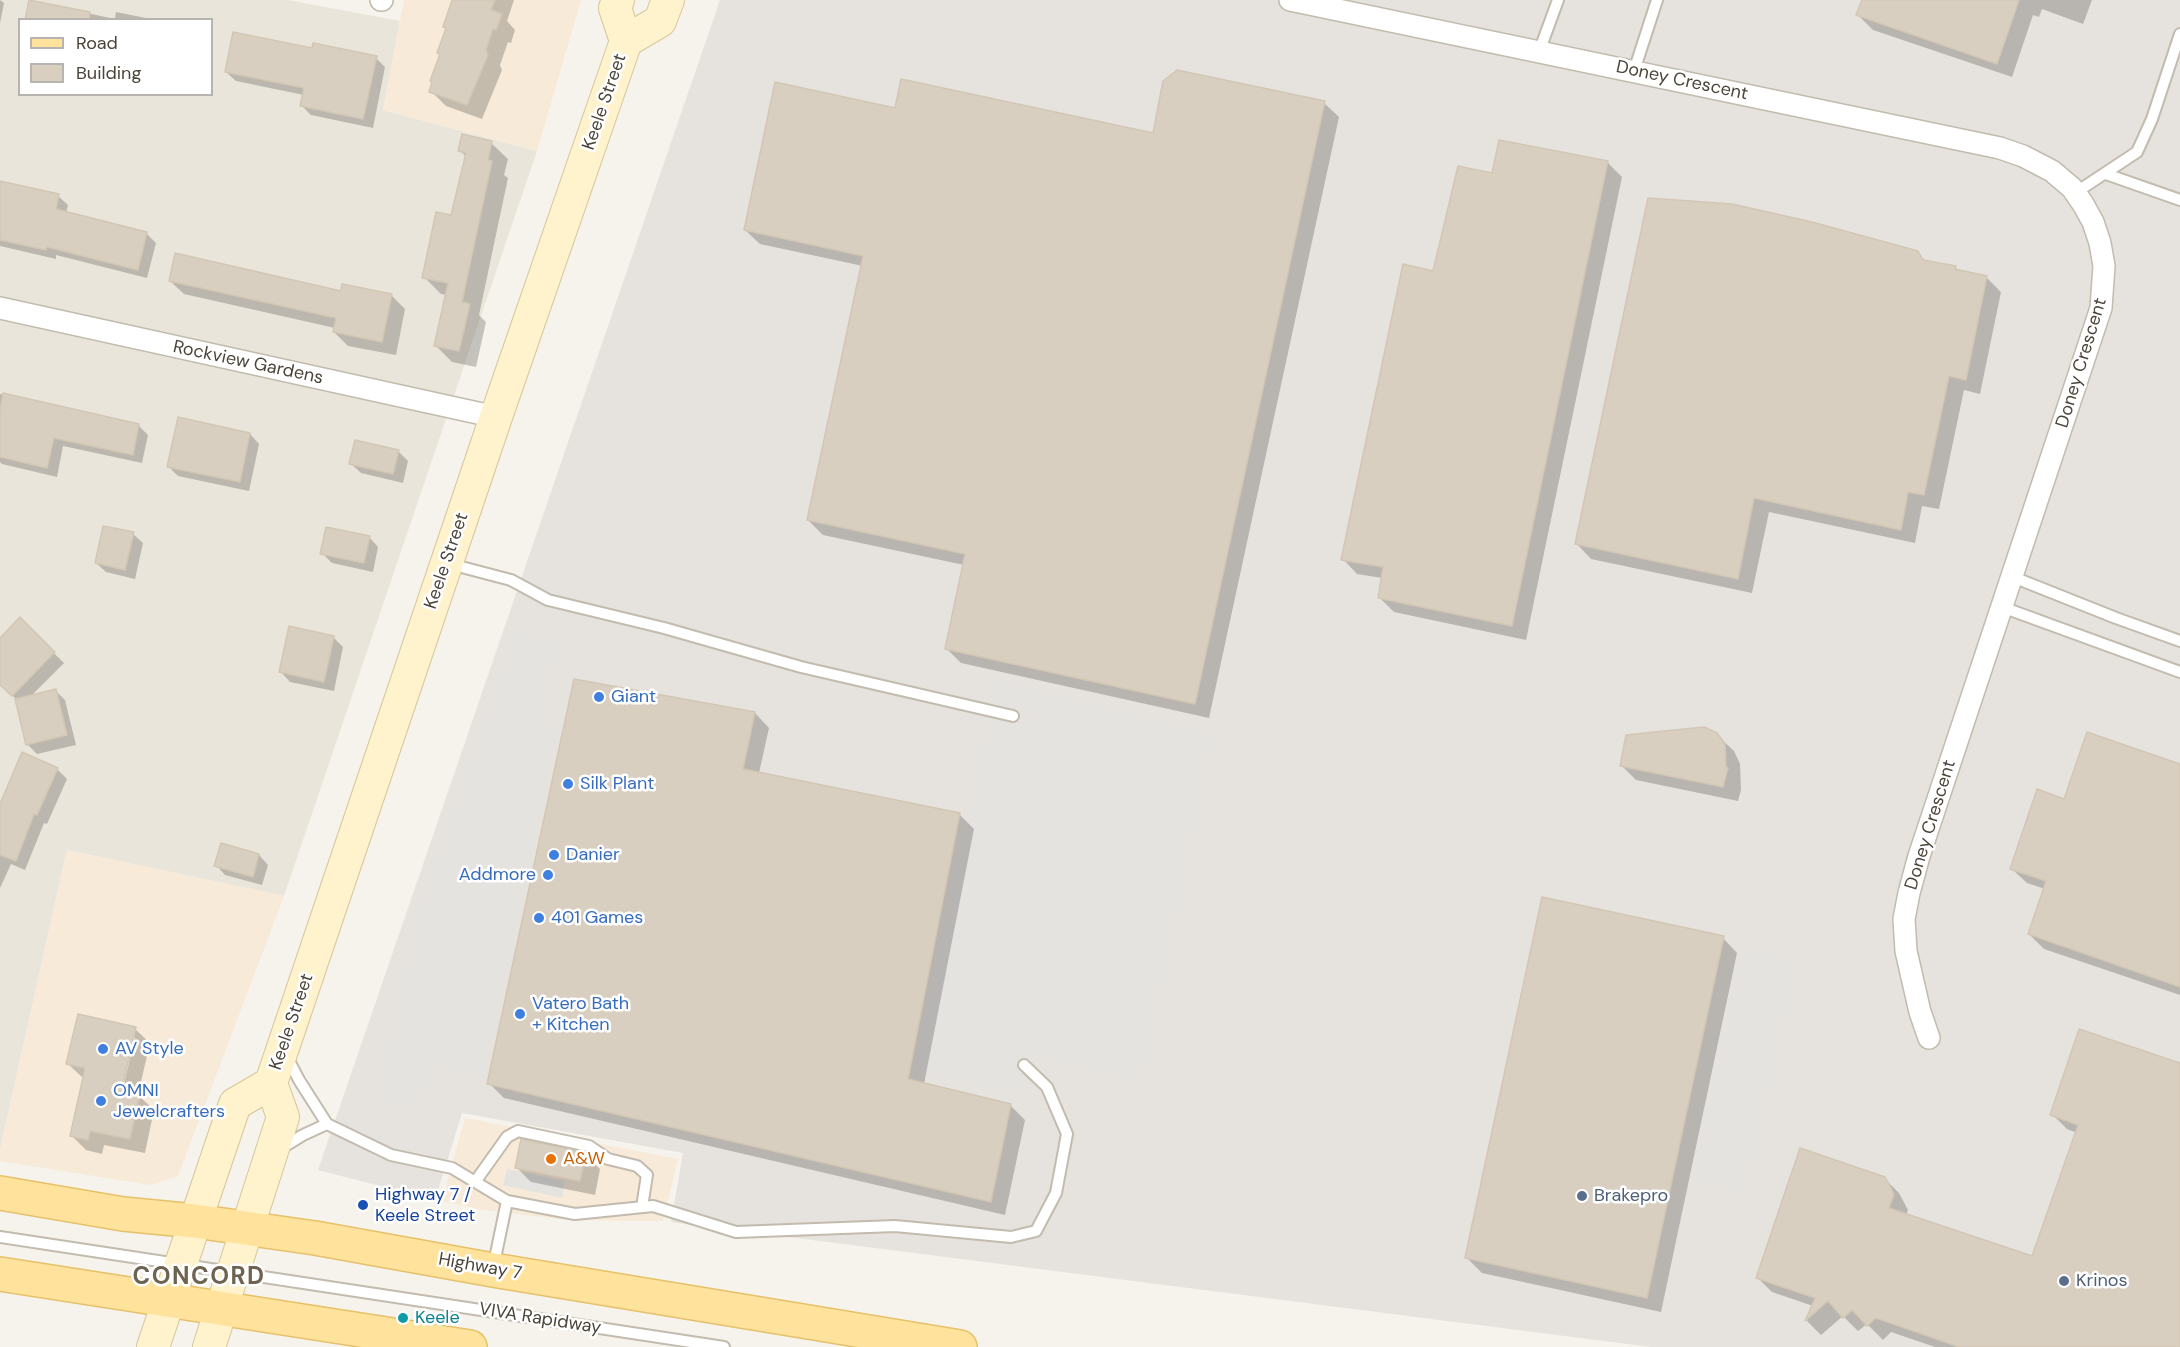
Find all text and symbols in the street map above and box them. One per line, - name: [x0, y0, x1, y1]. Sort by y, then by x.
- legend: [18, 18, 213, 96]
- text: Road: [76, 31, 118, 55]
- street label: Keele Street: [578, 51, 632, 153]
- street label: Doney Crescent: [1614, 56, 1750, 106]
- text: Building: [76, 61, 141, 85]
- street label: Doney Crescent: [2052, 296, 2112, 430]
- street label: Rockview Gardens: [171, 337, 325, 389]
- street label: Keele Street: [420, 510, 474, 612]
- place label: Giant: [611, 686, 656, 708]
- marker: Giant: [592, 690, 606, 704]
- street label: Doney Crescent: [1901, 758, 1961, 892]
- place label: Silk Plant: [580, 773, 654, 795]
- marker: Silk Plant: [561, 777, 575, 791]
- place label: Danier: [566, 844, 620, 866]
- marker: Danier: [547, 848, 561, 862]
- place label: Addmore: [459, 864, 536, 886]
- marker: Addmore: [541, 868, 555, 882]
- place label: 401 Games: [551, 907, 643, 929]
- marker: 401 Games: [532, 911, 546, 925]
- street label: Keele Street: [265, 971, 319, 1073]
- place label: Vatero Bath + Kitchen: [532, 993, 629, 1036]
- marker: Vatero Bath + Kitchen: [513, 1007, 527, 1021]
- place label: AV Style: [115, 1038, 184, 1060]
- marker: AV Style: [96, 1042, 110, 1056]
- place label: OMNI Jewelcrafters: [113, 1080, 225, 1122]
- marker: OMNI Jewelcrafters: [94, 1094, 108, 1108]
- place label: A&W: [563, 1148, 605, 1170]
- marker: A&W: [544, 1152, 558, 1166]
- place label: Highway 7 / Keele Street: [375, 1184, 475, 1226]
- place label: Brakepro: [1594, 1185, 1668, 1207]
- marker: Brakepro: [1575, 1189, 1589, 1203]
- marker: Highway 7 / Keele Street: [356, 1198, 370, 1212]
- street label: Highway 7: [437, 1249, 523, 1285]
- district label: CONCORD: [132, 1264, 266, 1292]
- place label: Krinos: [2076, 1270, 2128, 1292]
- marker: Krinos: [2057, 1274, 2071, 1288]
- street label: VIVA Rapidway: [477, 1299, 603, 1339]
- place label: Keele: [415, 1307, 460, 1329]
- marker: Keele: [396, 1311, 410, 1325]

